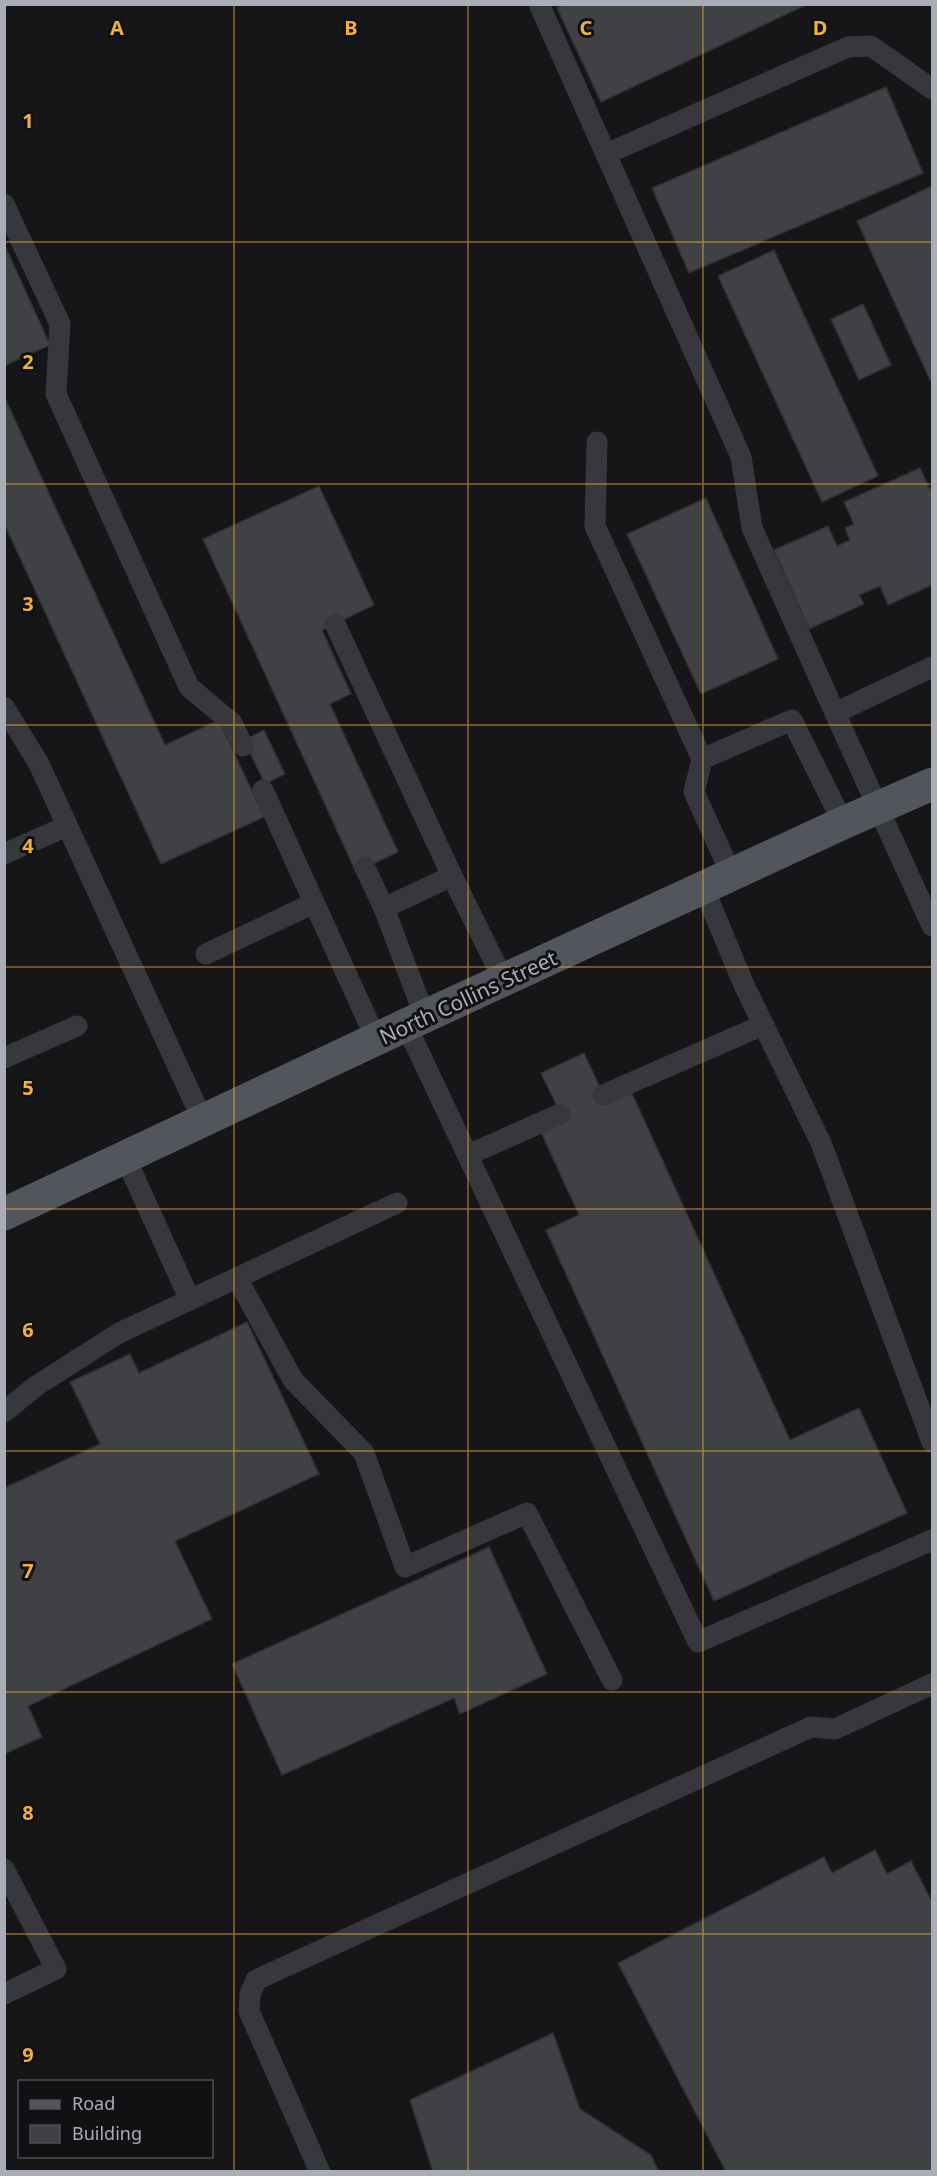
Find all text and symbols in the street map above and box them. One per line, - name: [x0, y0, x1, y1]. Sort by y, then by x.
- text: A: [110, 14, 124, 41]
- text: B: [344, 14, 358, 41]
- text: C: [580, 14, 593, 41]
- text: D: [813, 14, 827, 41]
- text: 1: [22, 107, 34, 134]
- text: 2: [22, 348, 34, 375]
- text: 3: [22, 590, 34, 617]
- text: 4: [22, 832, 34, 859]
- street label: North Collins Street: [375, 943, 562, 1050]
- text: 5: [22, 1074, 34, 1101]
- text: 6: [22, 1316, 34, 1343]
- text: 7: [22, 1557, 34, 1584]
- text: 8: [22, 1799, 34, 1826]
- text: 9: [22, 2041, 34, 2068]
- legend: [18, 2080, 213, 2158]
- text: Road: [72, 2091, 115, 2115]
- text: Building: [72, 2121, 142, 2145]

